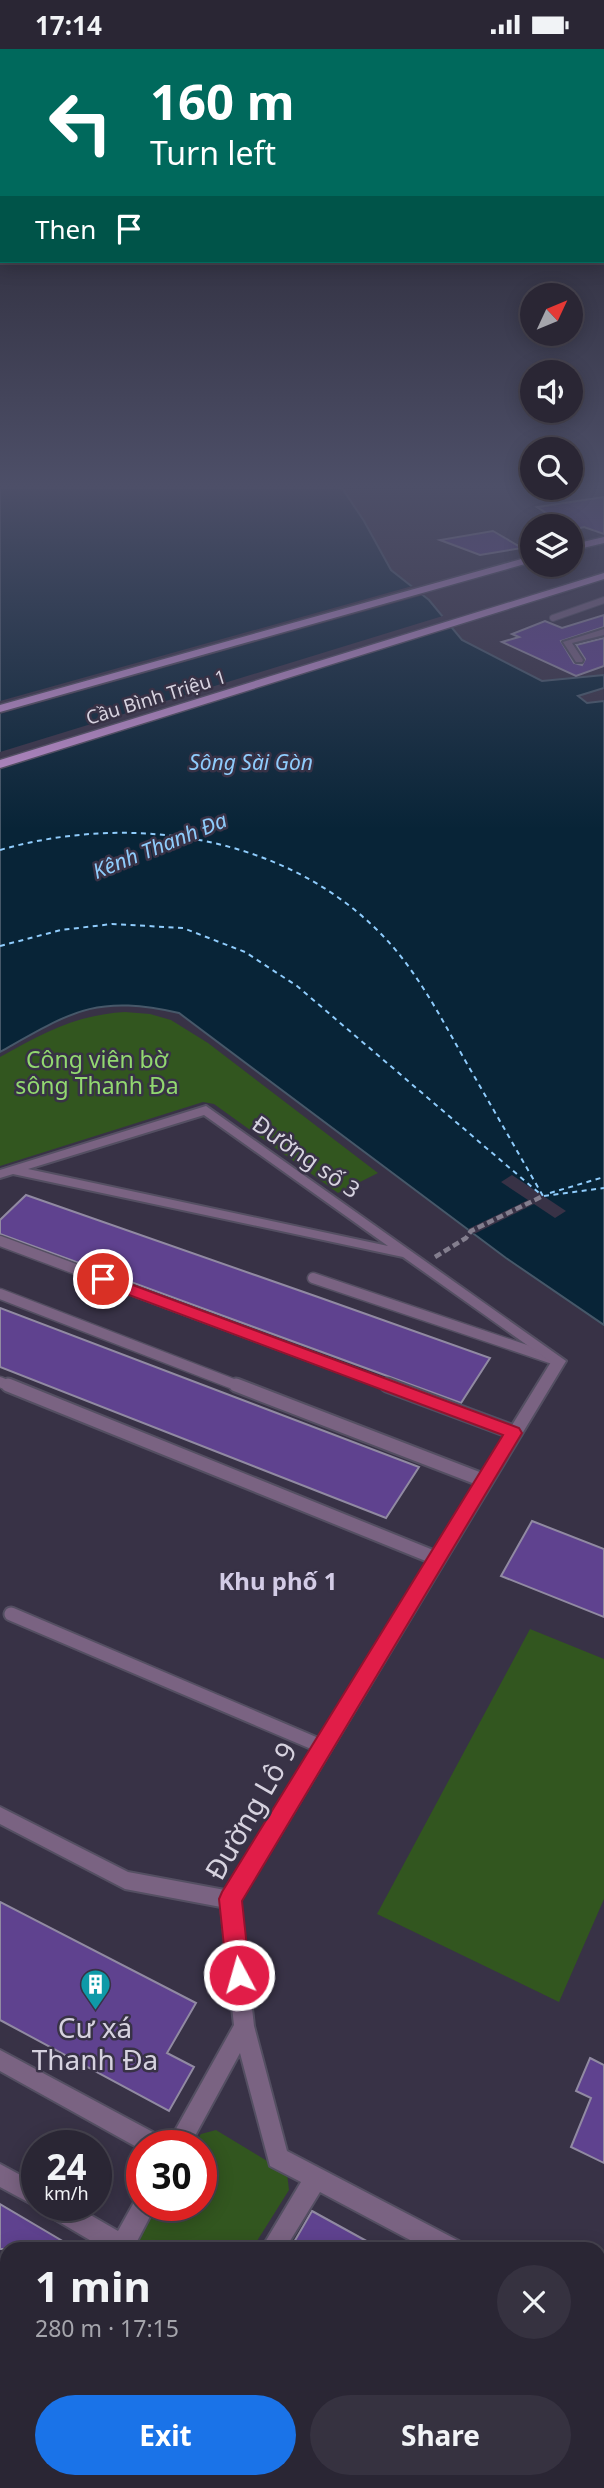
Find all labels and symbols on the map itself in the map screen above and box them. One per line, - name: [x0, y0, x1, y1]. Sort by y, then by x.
- north arrow: [520, 283, 583, 347]
- street label: Cầu Bình Triệu 1: [83, 663, 229, 731]
- water label: Sông Sài Gòn: [189, 748, 313, 776]
- water label: Kênh Thanh Đa: [88, 805, 231, 885]
- park label: Công viên bờ sông Thanh Đa: [15, 1043, 179, 1101]
- street label: Đường số 3: [246, 1107, 367, 1205]
- pin: [73, 1249, 133, 1309]
- district label: Khu phố 1: [218, 1564, 338, 1597]
- street label: Đường Lô 9: [195, 1735, 305, 1886]
- position arrow: [202, 1938, 276, 2012]
- building icon: Cư xá Thanh Đa: [78, 1967, 112, 2011]
- place label: Cư xá Thanh Đa: [32, 2008, 158, 2078]
- speed limit sign: 30: [126, 2130, 217, 2221]

